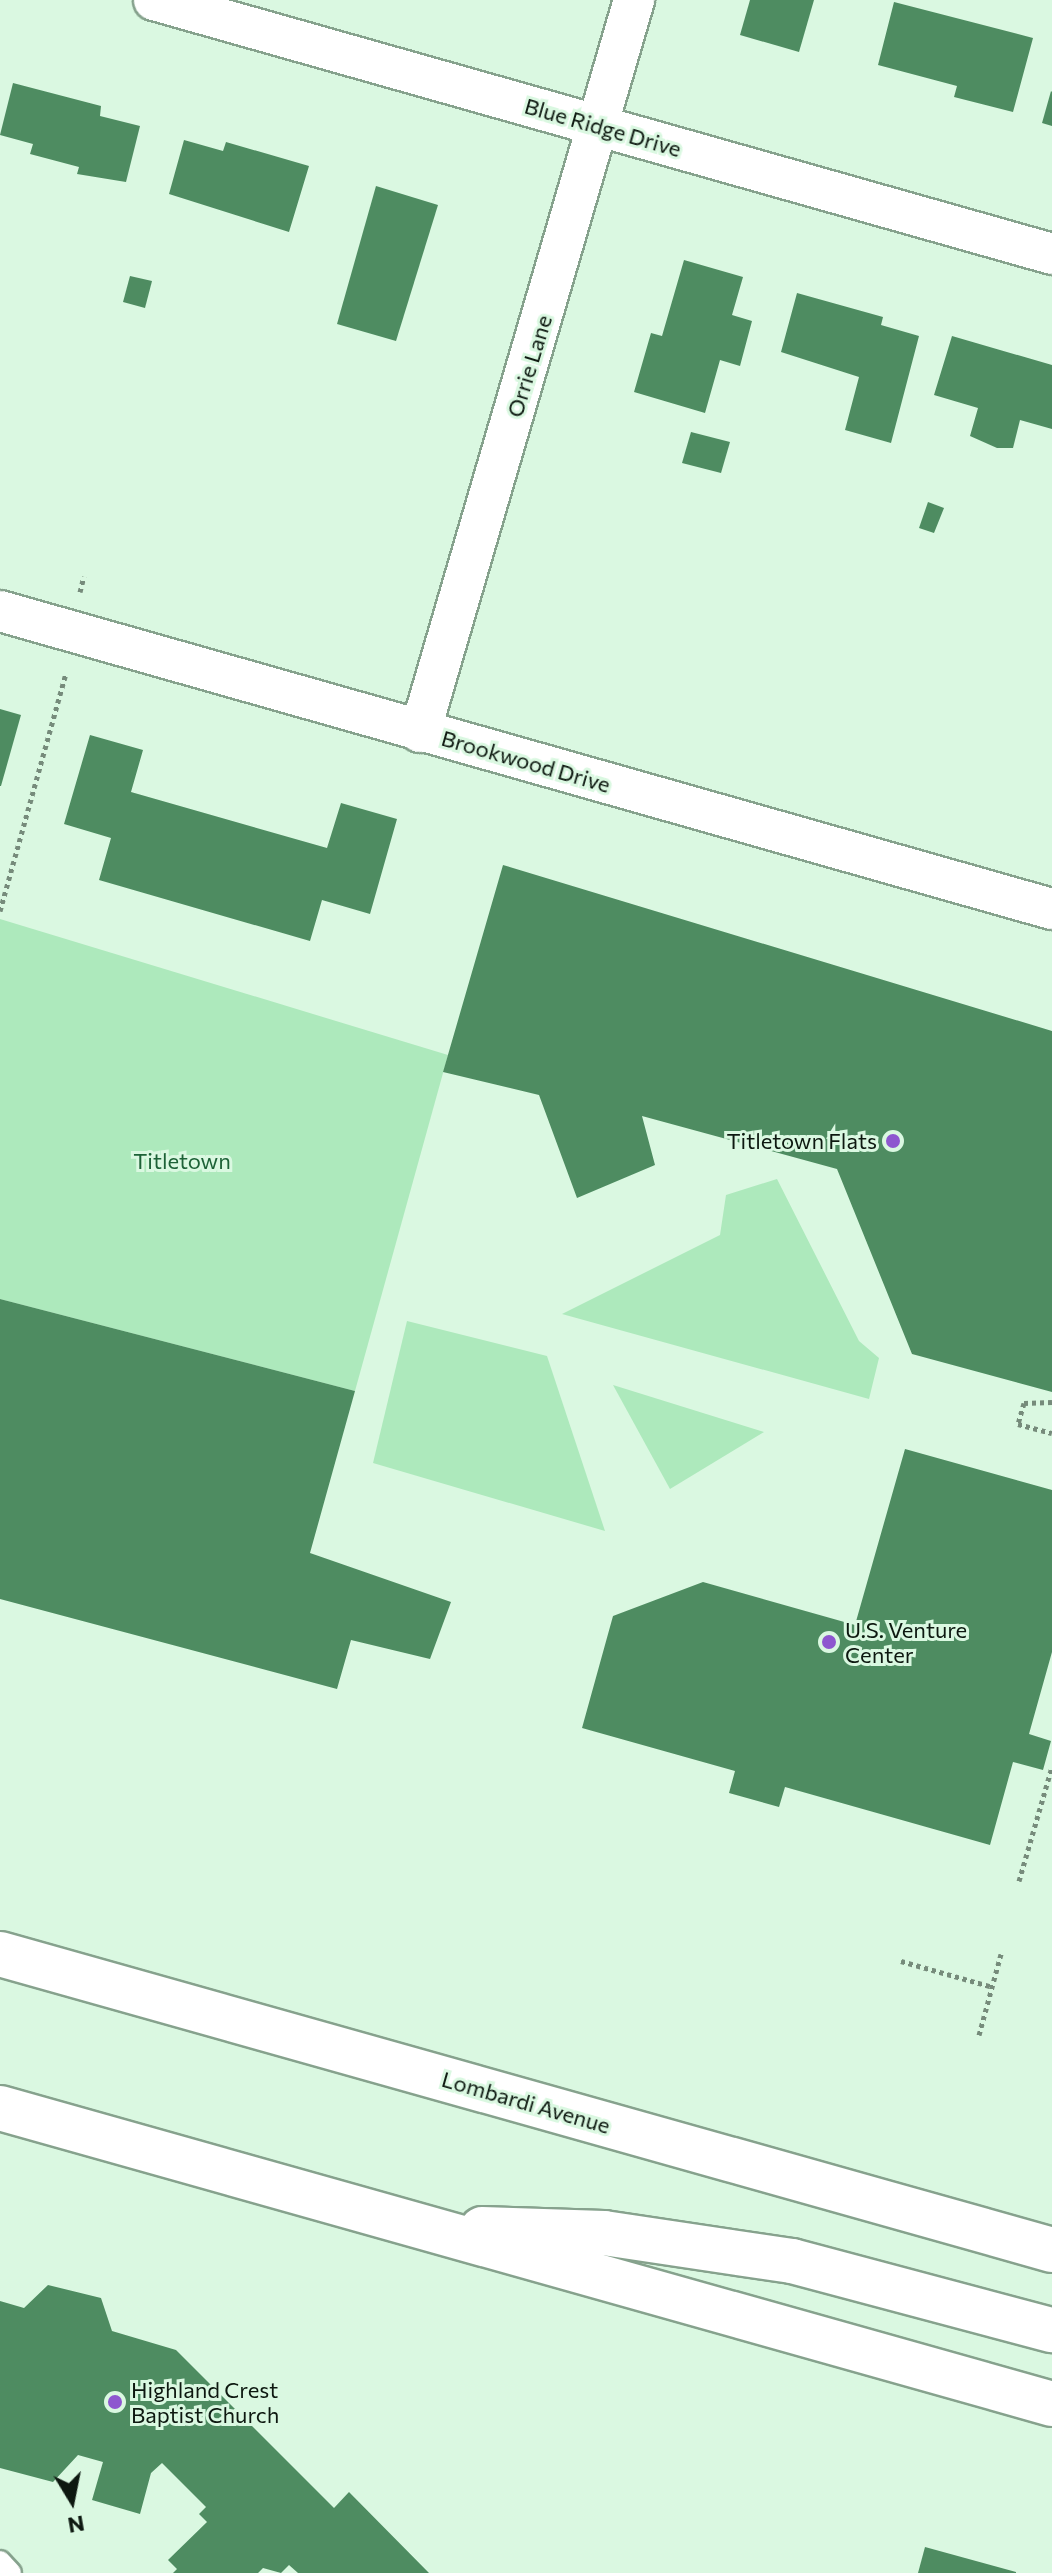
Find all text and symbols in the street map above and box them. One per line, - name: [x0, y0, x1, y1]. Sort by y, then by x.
- street label: Blue Ridge Drive: [522, 92, 684, 162]
- street label: Orrie Lane: [501, 312, 557, 420]
- street label: Brookwood Drive: [439, 724, 613, 798]
- place label: Titletown Flats: [726, 1128, 877, 1154]
- marker: Titletown Flats: [884, 1132, 902, 1150]
- park label: Titletown: [133, 1148, 231, 1174]
- place label: U.S. Venture Center: [845, 1616, 967, 1668]
- marker: U.S. Venture Center: [820, 1633, 838, 1651]
- street label: Lombardi Avenue: [439, 2065, 613, 2139]
- place label: Highland Crest Baptist Church: [131, 2376, 279, 2428]
- marker: Highland Crest Baptist Church: [106, 2393, 124, 2411]
- north arrow: [32, 2461, 112, 2541]
- text: N: [66, 2510, 87, 2540]

